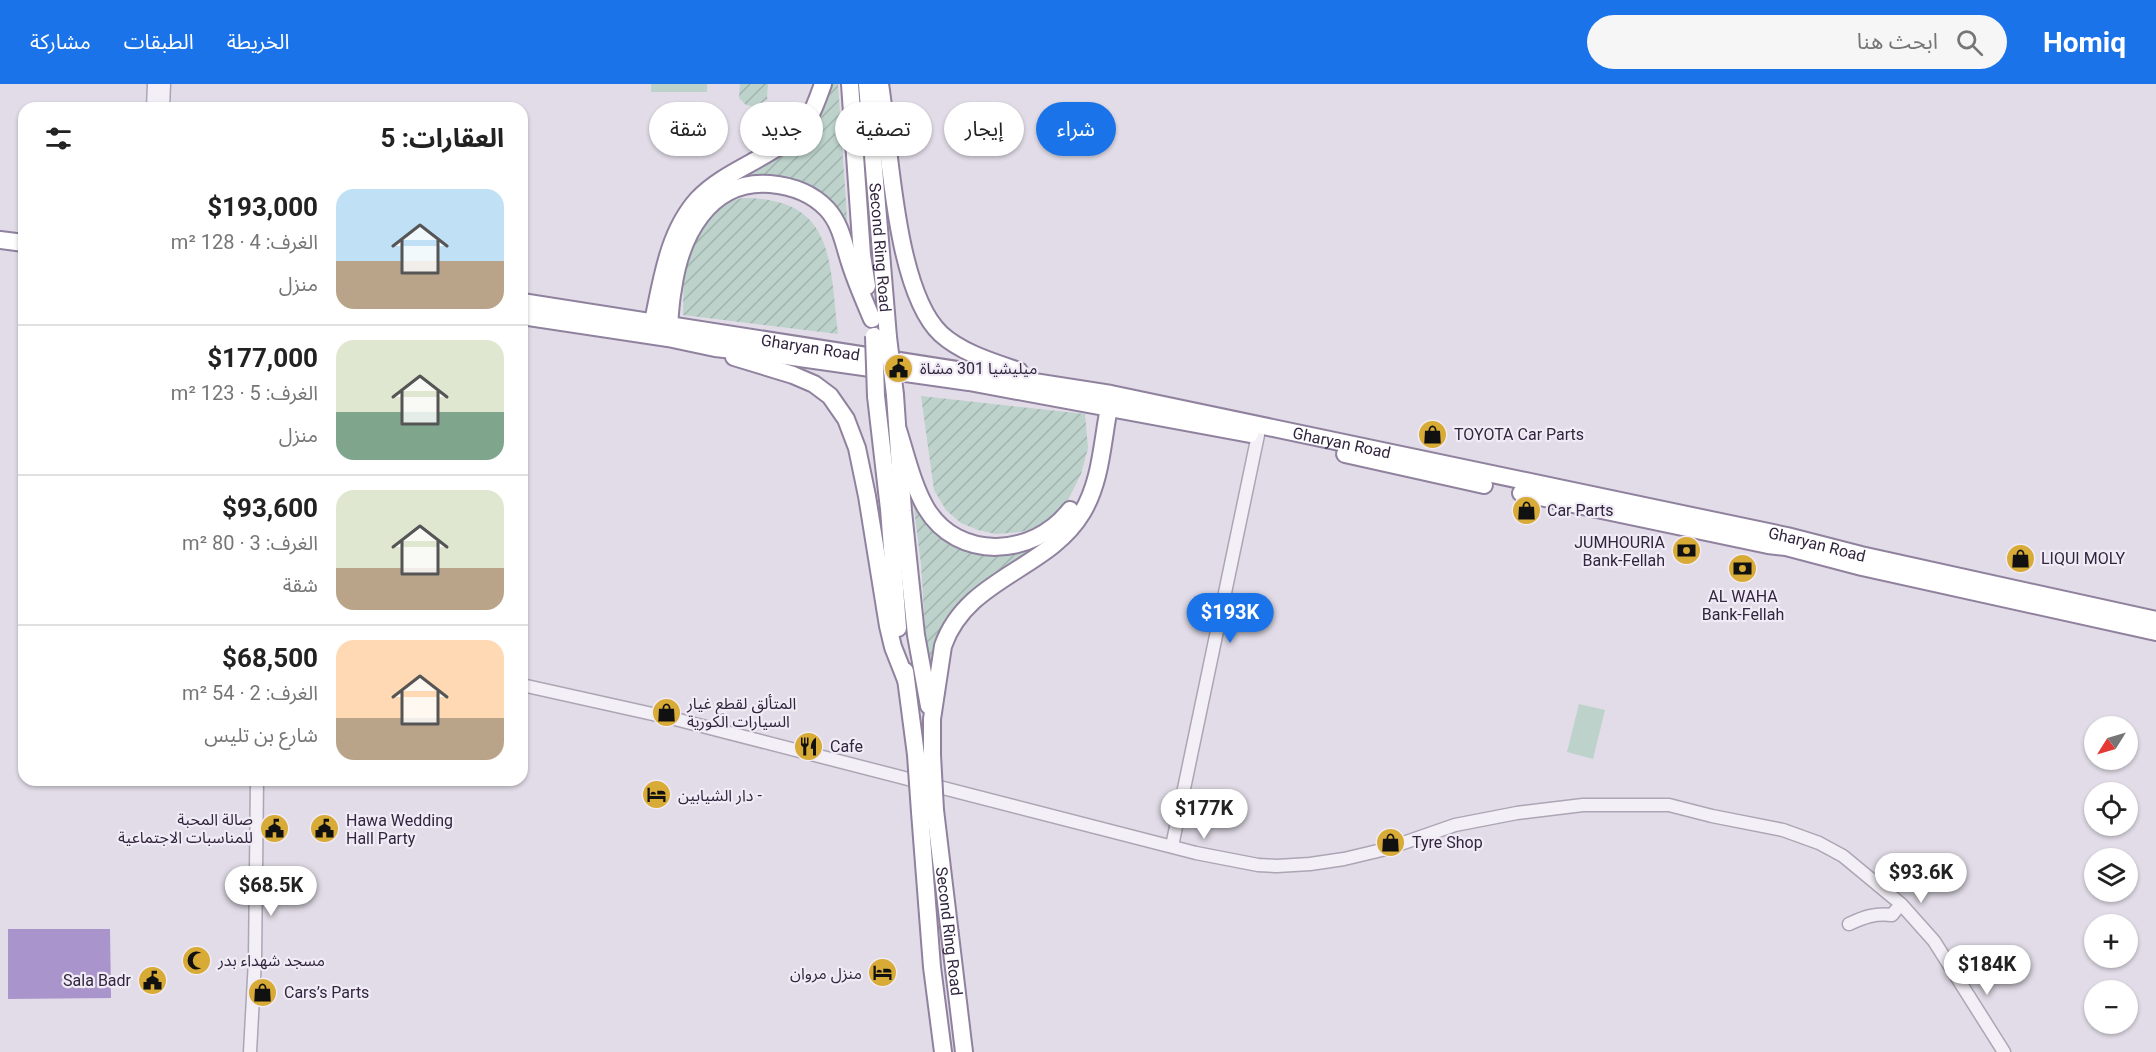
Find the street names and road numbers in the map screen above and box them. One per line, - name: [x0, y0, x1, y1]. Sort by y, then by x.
- street label: Second Ring Road: [865, 182, 895, 313]
- street label: Gharyan Road: [760, 330, 861, 365]
- street label: Gharyan Road: [1291, 423, 1392, 463]
- street label: Gharyan Road: [1767, 523, 1867, 566]
- street label: Second Ring Road: [932, 866, 966, 997]

